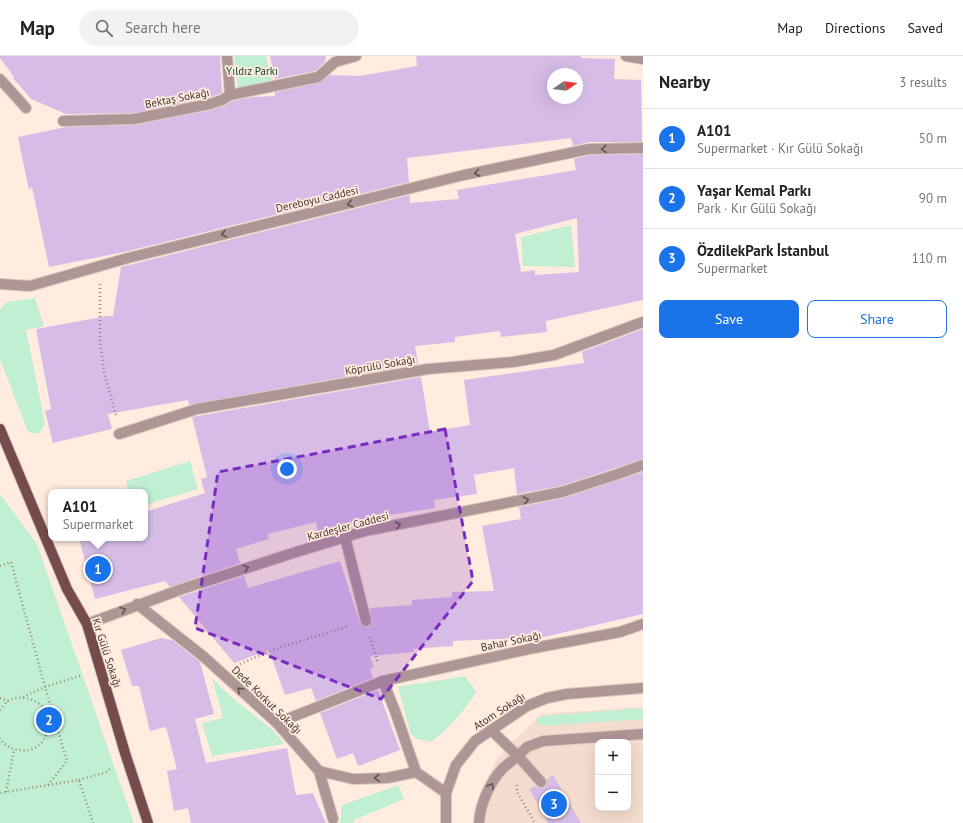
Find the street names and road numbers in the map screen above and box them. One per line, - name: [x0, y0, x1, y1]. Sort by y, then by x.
- street label: Bektaş Sokağı: [144, 85, 210, 111]
- street label: Dereboyu Caddesi: [274, 183, 360, 215]
- street label: Köprülü Sokağı: [344, 352, 416, 378]
- street label: Kardeşler Caddesi: [306, 508, 390, 544]
- street label: Kır Gülü Sokağı: [89, 616, 125, 690]
- street label: Bahar Sokağı: [480, 628, 542, 654]
- street label: Dede Korkut Sokağı: [229, 663, 305, 737]
- street label: Atom Sokağı: [470, 689, 528, 733]

